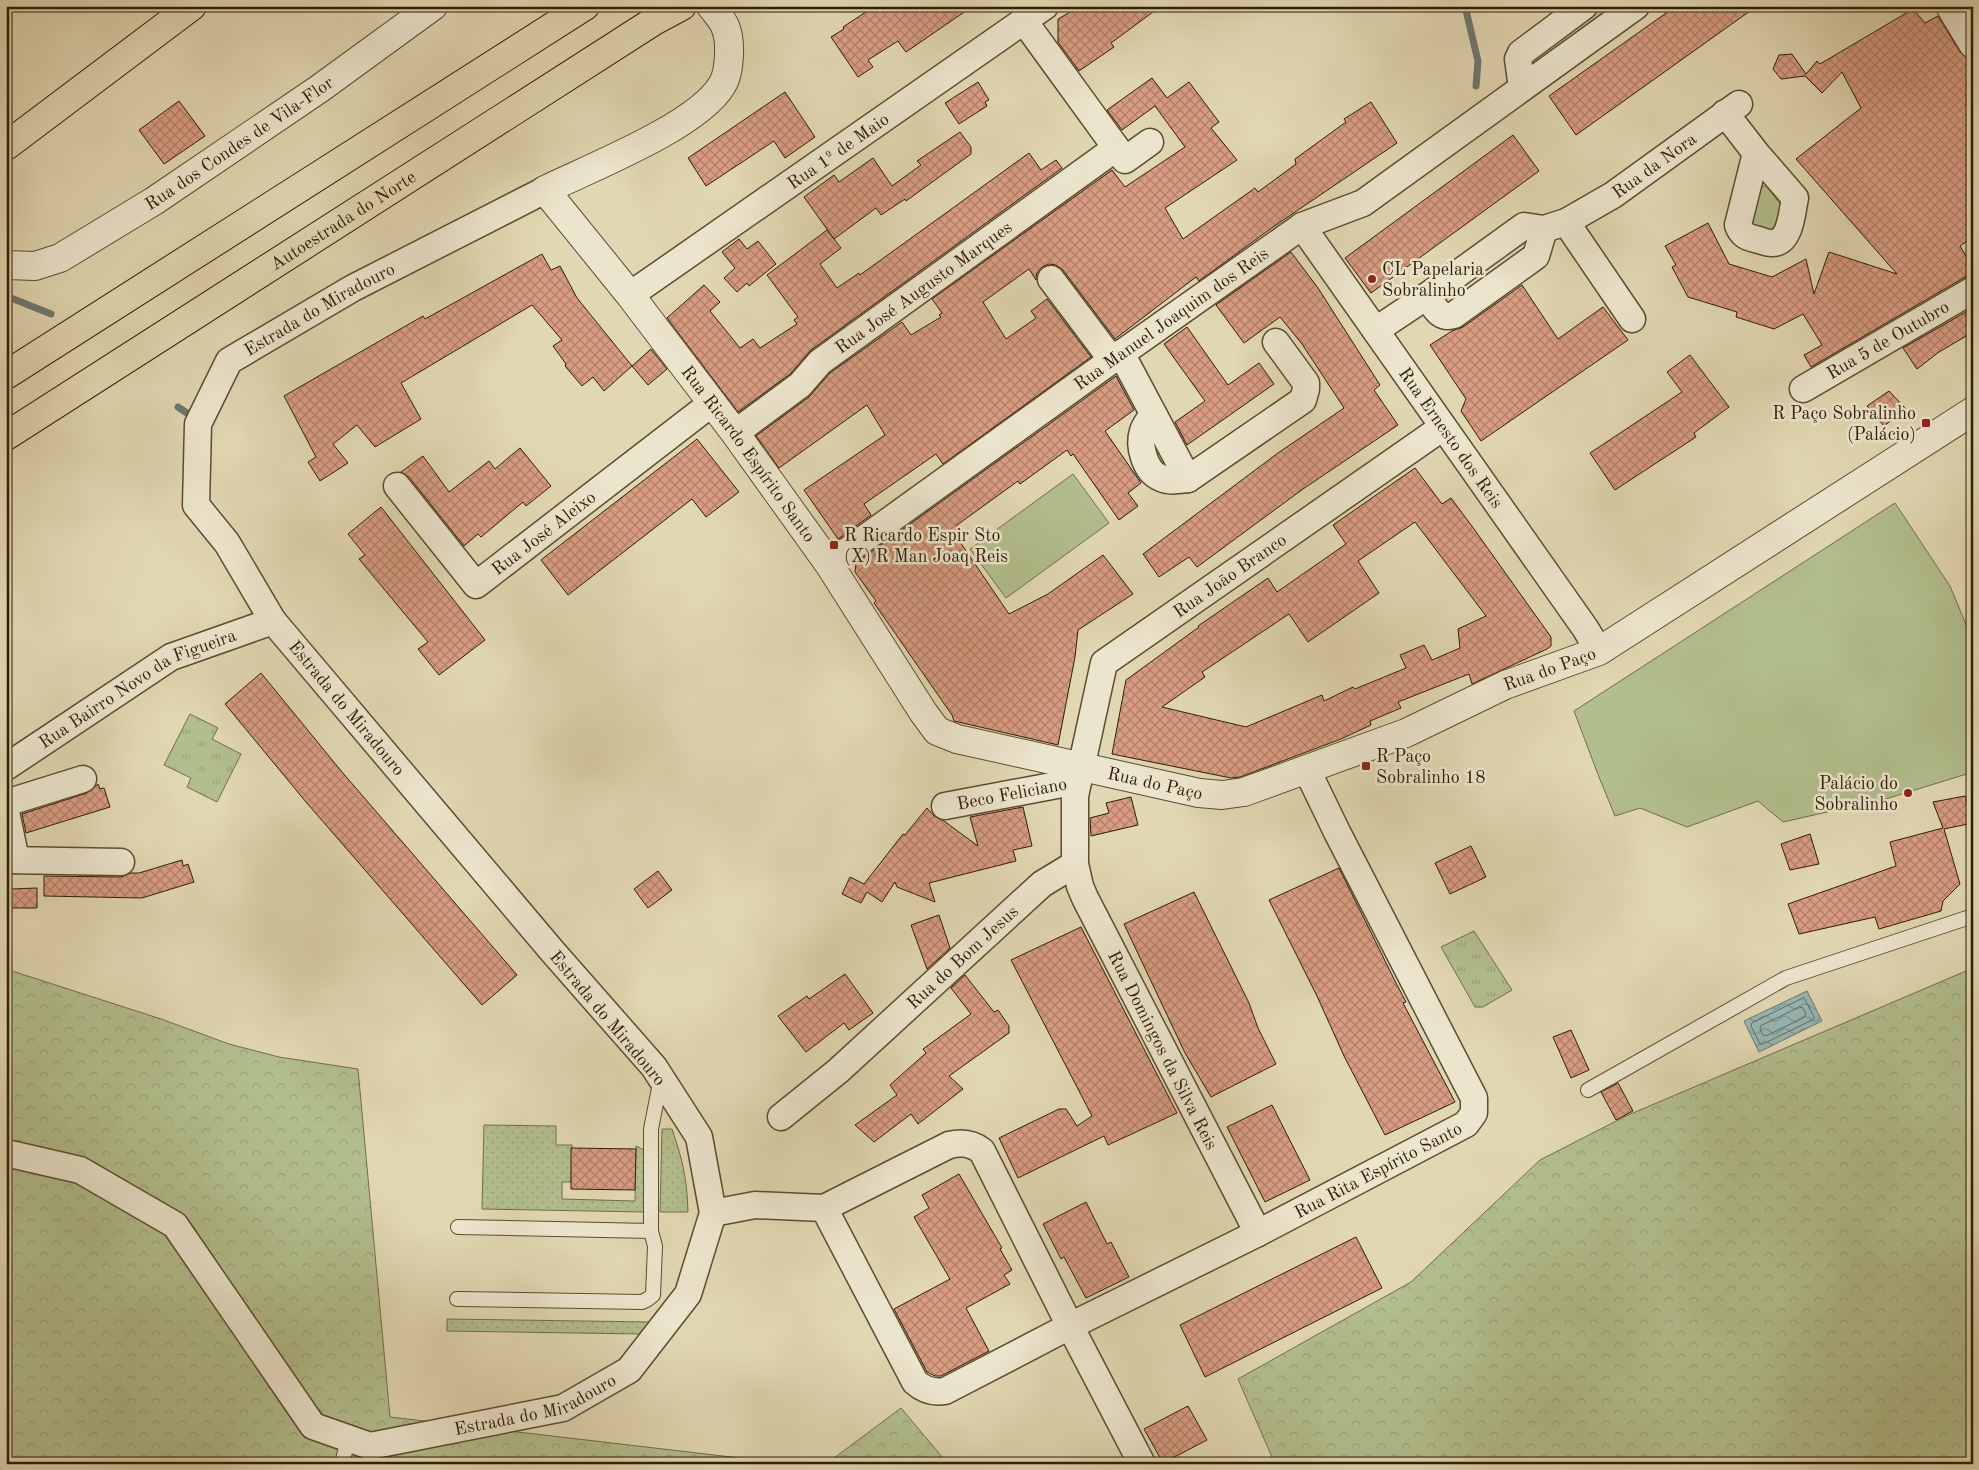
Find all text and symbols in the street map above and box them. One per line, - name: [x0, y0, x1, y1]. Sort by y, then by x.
- street label: Rua dos Condes de Vila-Flor: [142, 73, 338, 214]
- street label: Rua 1º de Maio: [785, 110, 893, 193]
- street label: Rua da Nora: [1609, 130, 1700, 202]
- street label: Autoestrada do Norte: [267, 168, 419, 274]
- street label: Rua José Augusto Marques: [832, 218, 1016, 358]
- street label: Rua Manuel Joaquim dos Reis: [1071, 244, 1272, 394]
- street label: Estrada do Miradouro: [242, 260, 398, 360]
- place label: CL Papelaria Sobralinho: [1382, 261, 1484, 300]
- marker: CL Papelaria Sobralinho: [1366, 273, 1378, 285]
- street label: Rua 5 de Outubro: [1824, 298, 1953, 383]
- street label: Rua Ricardo Espírito Santo: [677, 363, 818, 546]
- street label: Rua Ernesto dos Reis: [1395, 365, 1506, 512]
- place label: R Paço Sobralinho (Palácio): [1772, 405, 1916, 444]
- marker: R Paço Sobralinho (Palácio): [1920, 417, 1932, 429]
- street label: Rua José Aleixo: [489, 488, 600, 579]
- place label: R Ricardo Espir Sto (X) R Man Joaq Reis: [844, 527, 1008, 566]
- street label: Rua João Branco: [1171, 531, 1290, 622]
- marker: R Ricardo Espir Sto (X) R Man Joaq Reis: [828, 539, 840, 551]
- street label: Rua Bairro Novo da Figueira: [36, 627, 239, 752]
- street label: Estrada do Miradouro: [285, 638, 408, 780]
- street label: Rua do Paço: [1501, 645, 1599, 695]
- place label: R Paço Sobralinho 18: [1376, 748, 1486, 787]
- marker: R Paço Sobralinho 18: [1360, 760, 1372, 772]
- street label: Rua do Paço: [1106, 765, 1204, 804]
- street label: Beco Feliciano: [955, 775, 1069, 814]
- place label: Palácio do Sobralinho: [1814, 775, 1898, 814]
- marker: Palácio do Sobralinho: [1902, 787, 1914, 799]
- street label: Rua do Bom Jesus: [904, 902, 1022, 1013]
- street label: Estrada do Miradouro: [546, 948, 669, 1090]
- street label: Rua Domingos da Silva Reis: [1104, 948, 1220, 1153]
- street label: Rua Rita Espírito Santo: [1292, 1120, 1465, 1222]
- street label: Estrada do Miradouro: [453, 1371, 620, 1439]

